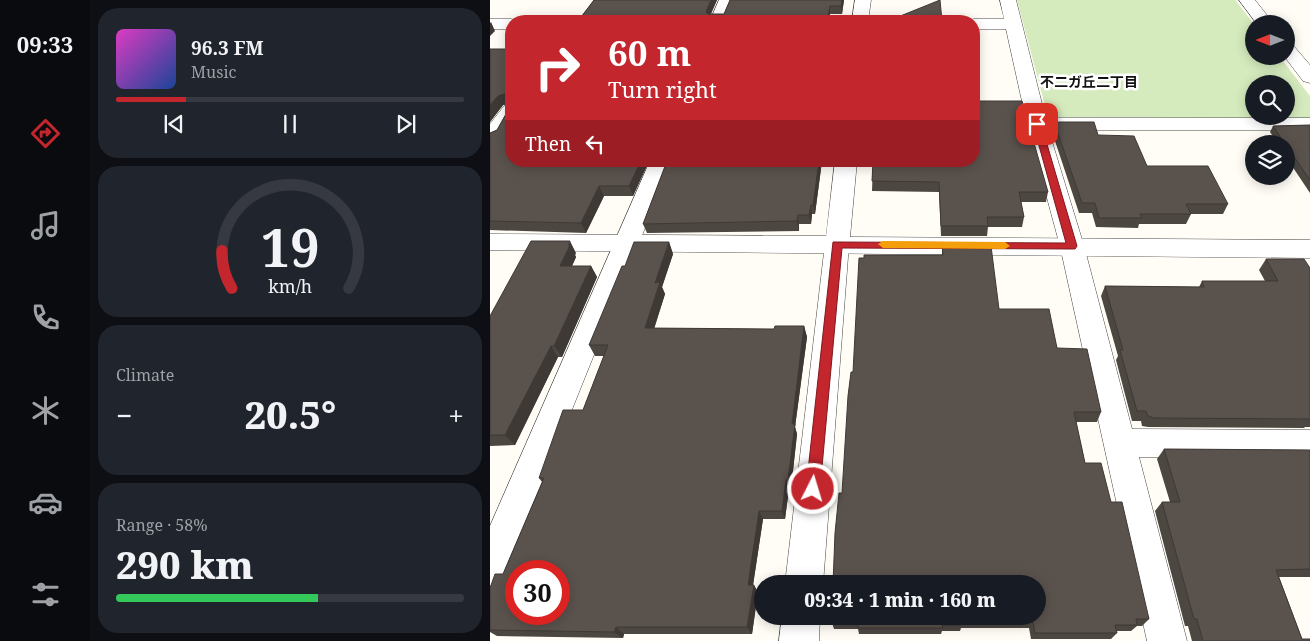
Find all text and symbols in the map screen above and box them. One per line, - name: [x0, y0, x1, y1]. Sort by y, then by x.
- north arrow: [1245, 15, 1295, 65]
- map controls: [1245, 15, 1295, 185]
- text: 09:33: [17, 29, 73, 59]
- text: 60 m: [608, 29, 691, 76]
- text: 96.3 FM: [191, 35, 264, 61]
- icon: right: [525, 35, 590, 100]
- text: Music: [191, 61, 236, 83]
- district label: 不二ガ丘二丁目: [1040, 72, 1138, 91]
- text: Turn right: [608, 74, 717, 104]
- button: search: [1245, 75, 1295, 125]
- pin: [1016, 103, 1058, 145]
- icon: previous: [160, 110, 188, 138]
- icon: pause: [276, 110, 304, 138]
- icon: next: [392, 110, 420, 138]
- icon: arrive: [1023, 110, 1051, 138]
- icon: directions: [28, 116, 63, 151]
- icon: left: [581, 130, 609, 158]
- text: Then: [525, 131, 571, 157]
- button: layers: [1245, 135, 1295, 185]
- icon: music: [28, 208, 63, 243]
- text: 19: [261, 211, 319, 282]
- text: km/h: [268, 274, 312, 298]
- icon: phone: [28, 300, 63, 335]
- text: Climate: [116, 364, 174, 386]
- text: 20.5°: [244, 388, 336, 440]
- icon: climate: [28, 393, 63, 428]
- text: −: [116, 396, 132, 434]
- text: +: [448, 396, 464, 434]
- position arrow: [786, 462, 838, 514]
- icon: car: [28, 485, 63, 520]
- text: Range · 58%: [116, 514, 208, 536]
- text: 290 km: [116, 538, 254, 590]
- speed limit sign: 30: [505, 560, 570, 625]
- icon: filters: [28, 577, 63, 612]
- text: 09:34 · 1 min · 160 m: [804, 587, 996, 613]

